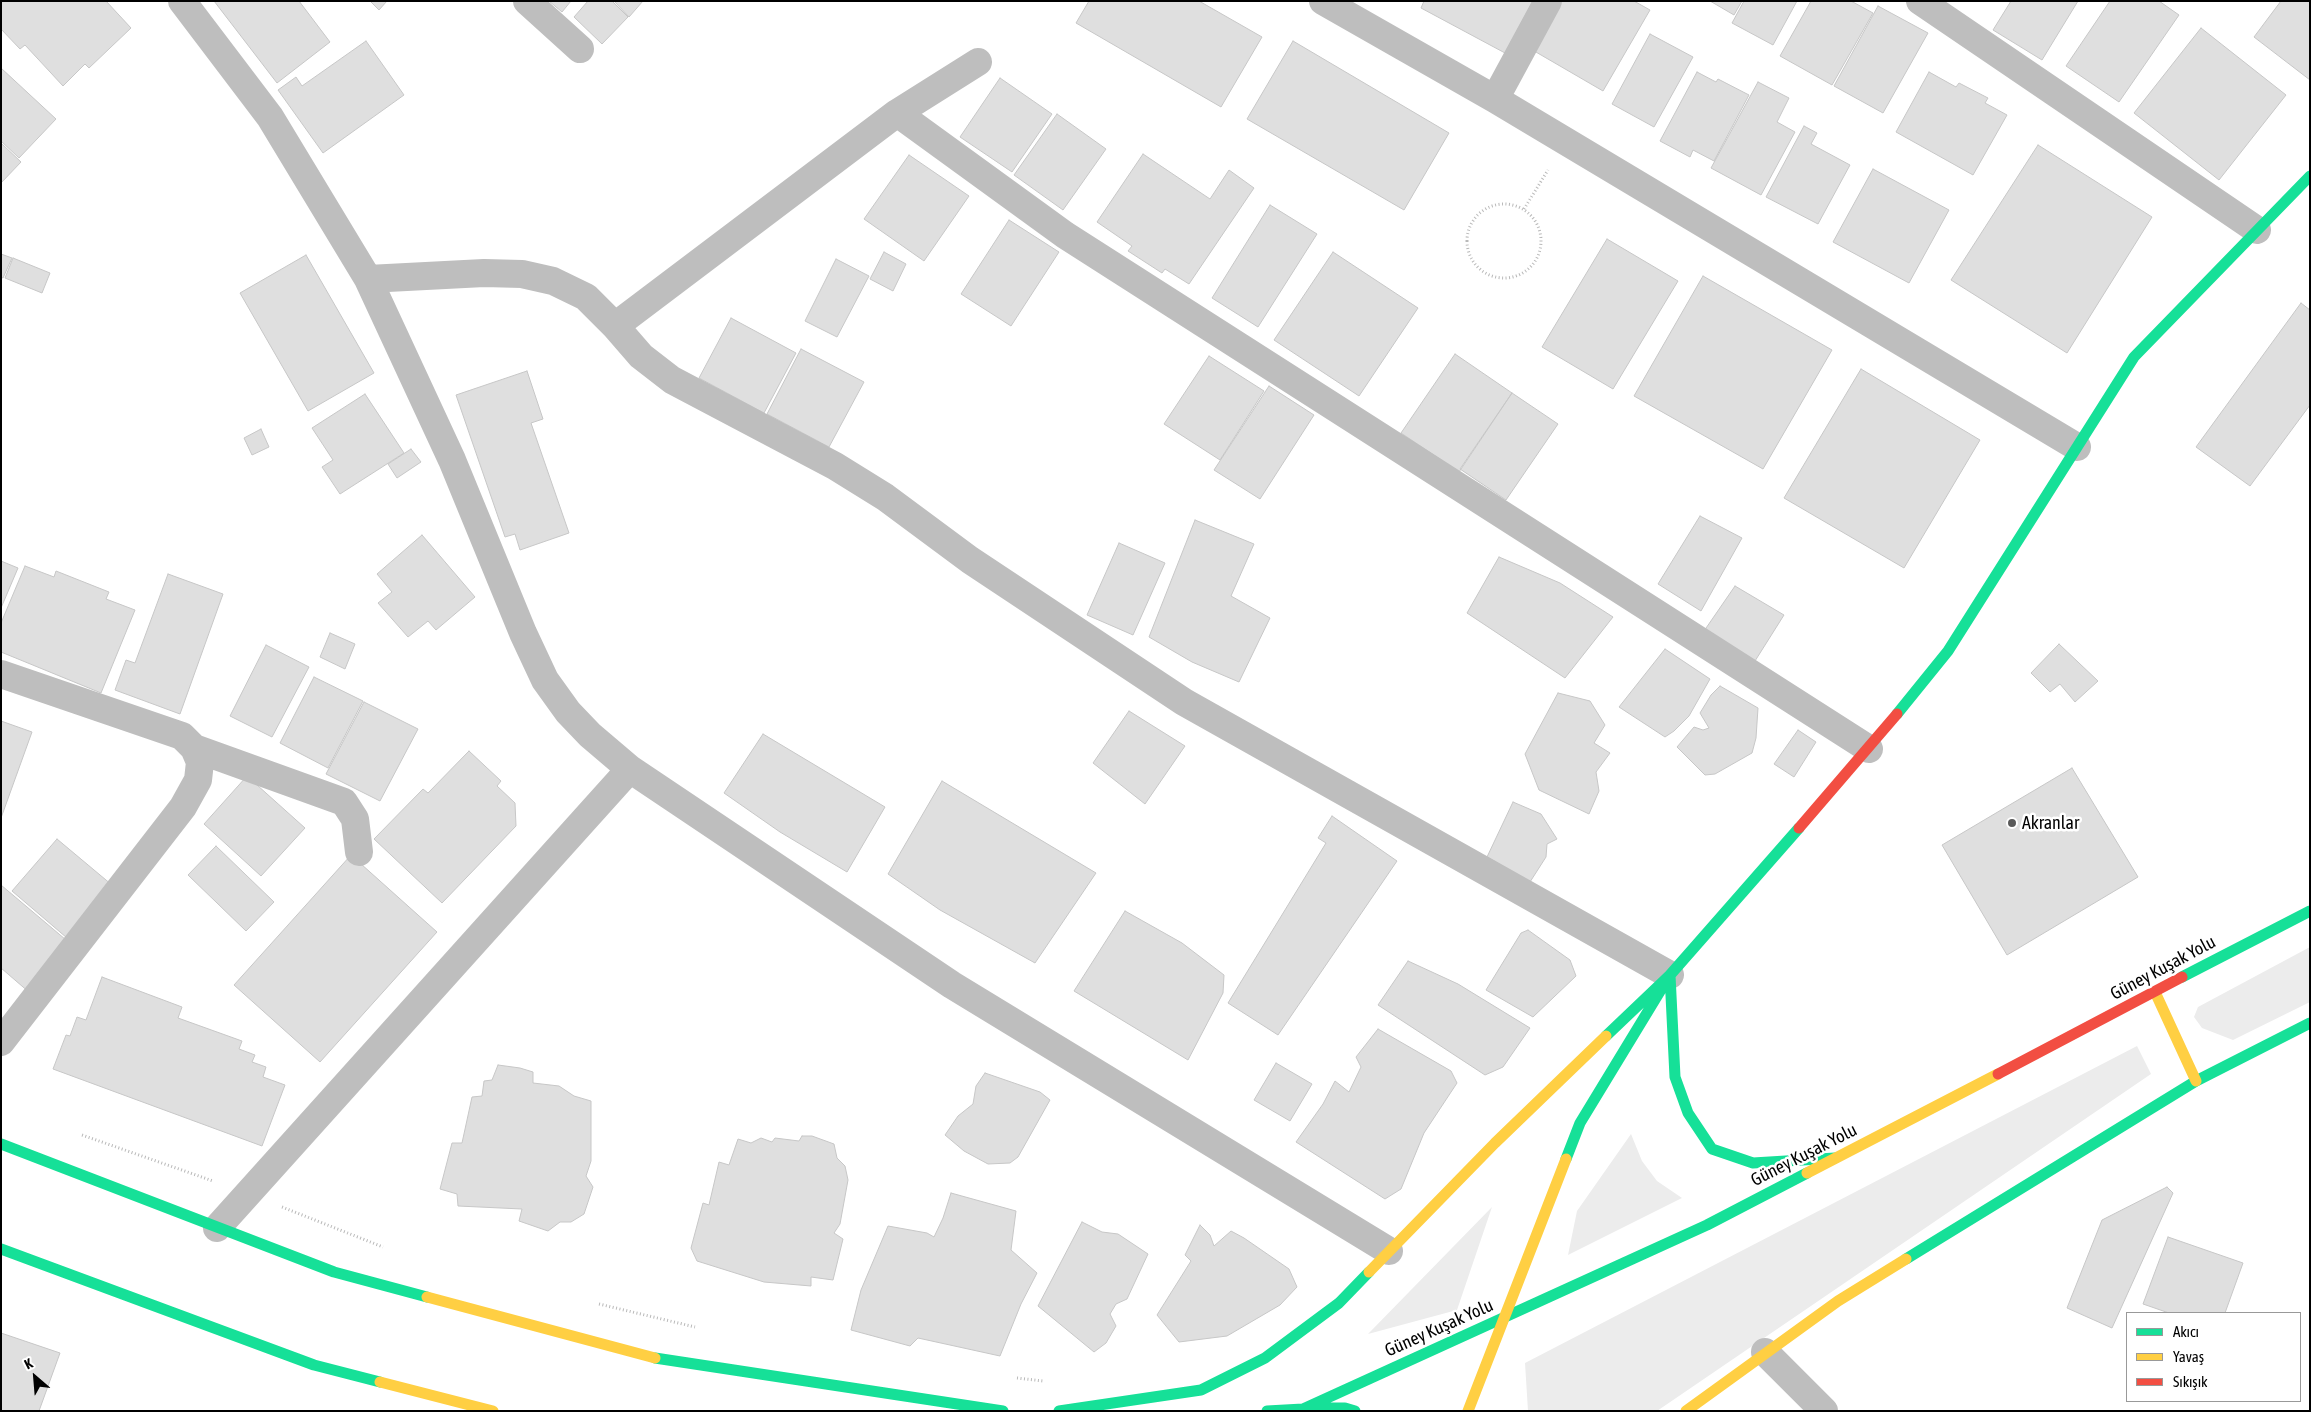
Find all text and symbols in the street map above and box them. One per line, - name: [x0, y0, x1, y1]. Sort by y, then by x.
- place label: Akranlar: [2022, 812, 2079, 834]
- marker: Akranlar: [2006, 817, 2018, 829]
- street label: Güney Kuşak Yolu: [2107, 931, 2219, 1005]
- street label: Güney Kuşak Yolu: [1747, 1119, 1861, 1191]
- street label: Güney Kuşak Yolu: [1382, 1295, 1496, 1361]
- legend: [2126, 1312, 2301, 1402]
- text: Akıcı: [2173, 1323, 2199, 1340]
- text: Yavaş: [2173, 1348, 2204, 1365]
- north arrow: [10, 1352, 60, 1402]
- text: K: [21, 1355, 35, 1372]
- text: Sıkışık: [2173, 1373, 2208, 1390]

